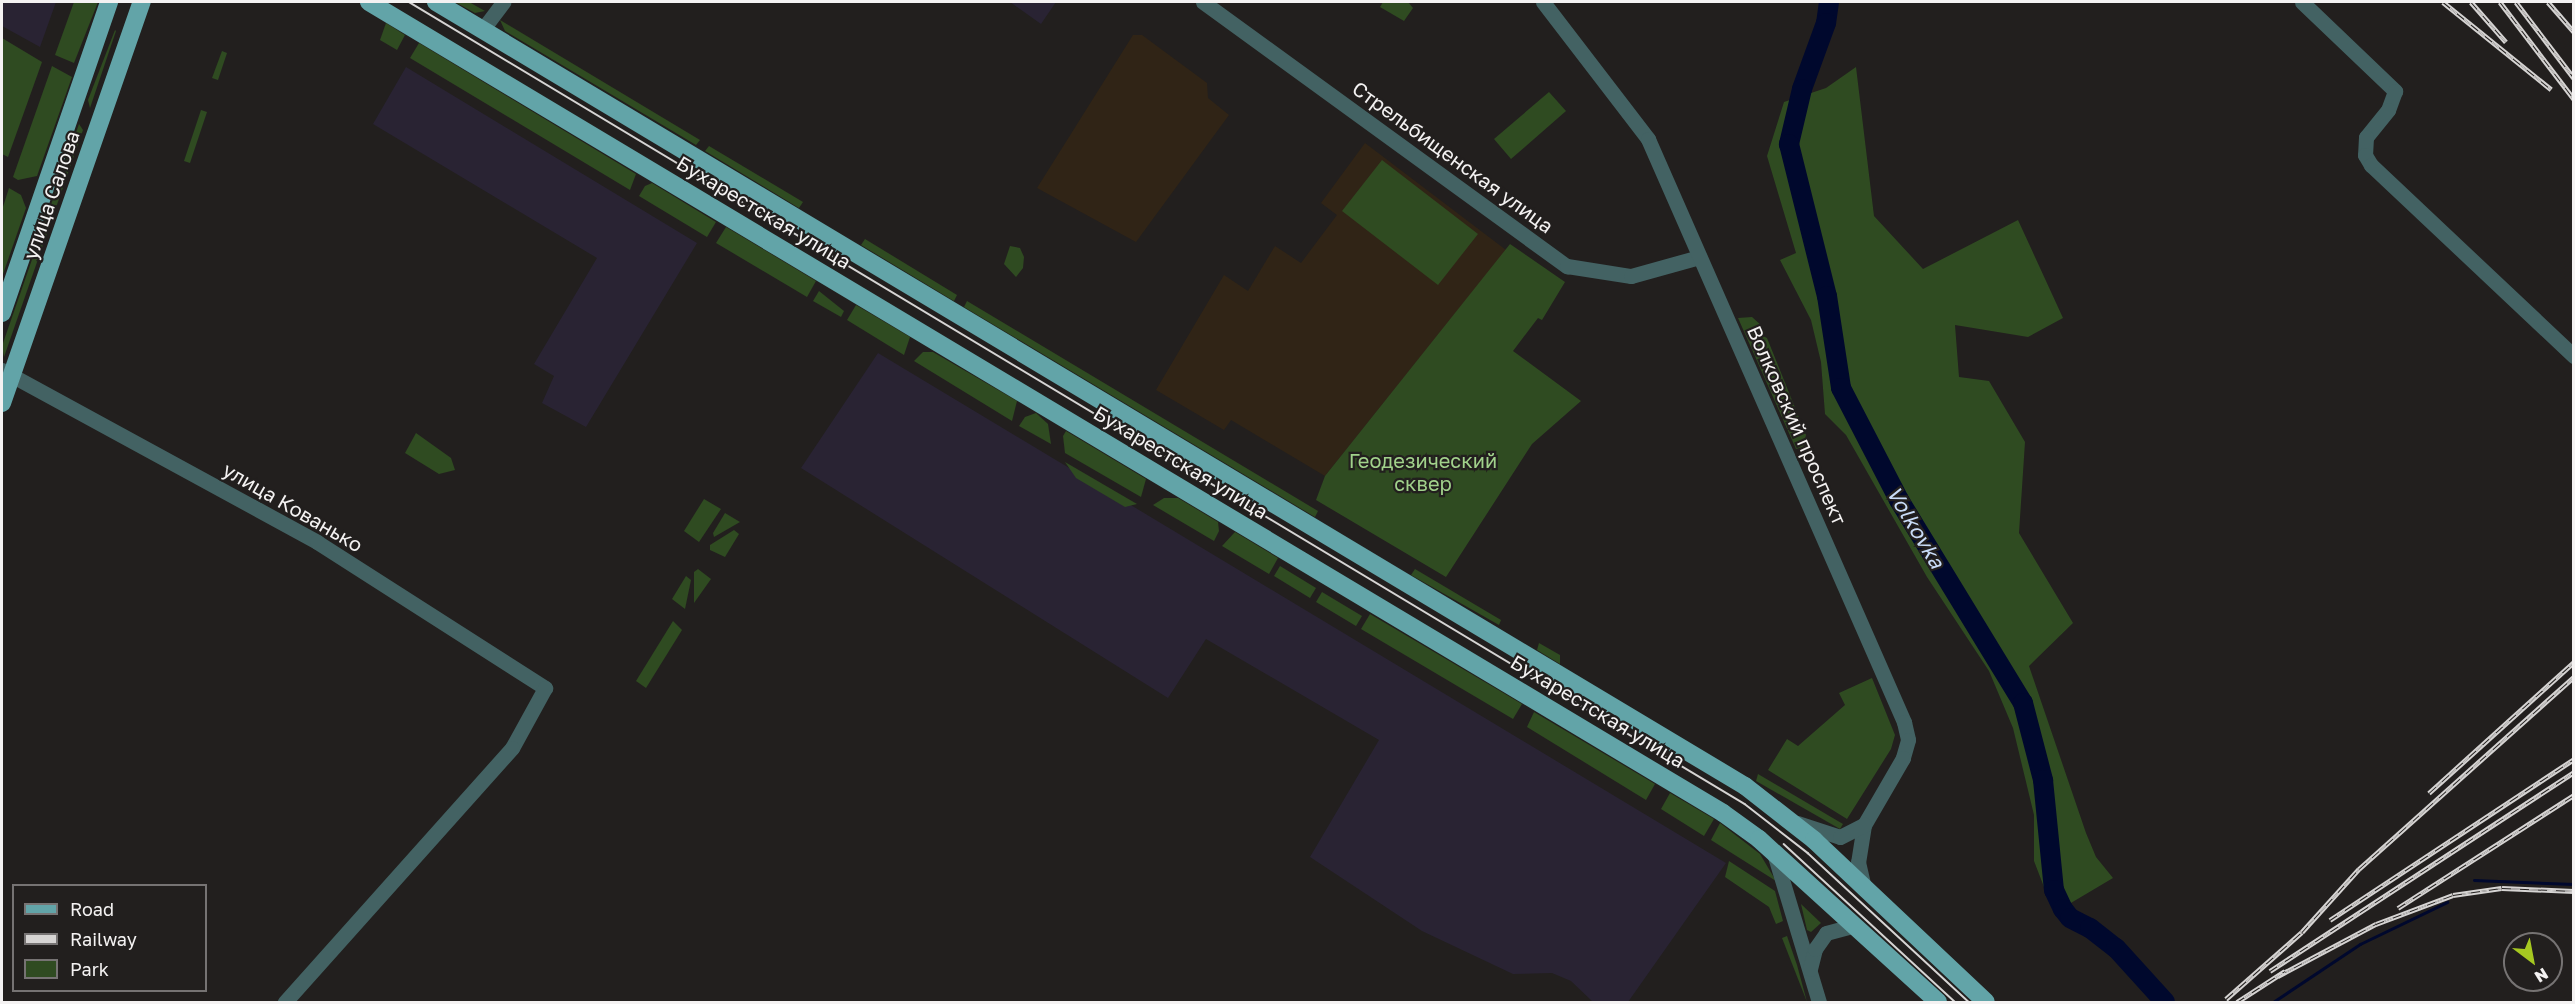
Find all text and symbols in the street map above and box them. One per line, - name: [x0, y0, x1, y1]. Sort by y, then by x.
- street label: Стрельбищенская улица: [1348, 76, 1558, 238]
- street label: улица Салова: [18, 127, 84, 263]
- street label: Бухарестская улица: [672, 150, 856, 274]
- street label: Волковский проспект: [1742, 322, 1852, 528]
- street label: Бухарестская улица: [1089, 400, 1273, 524]
- park label: Геодезический сквер: [1349, 449, 1497, 496]
- street label: улица Кованько: [219, 457, 367, 557]
- water label: Volkovka: [1882, 481, 1950, 573]
- street label: Бухарестская улица: [1506, 649, 1690, 773]
- legend: [12, 884, 207, 992]
- text: Road: [70, 898, 114, 920]
- text: Railway: [70, 928, 137, 950]
- north arrow: [2503, 932, 2563, 992]
- text: Park: [70, 958, 109, 980]
- text: N: [2531, 964, 2552, 987]

